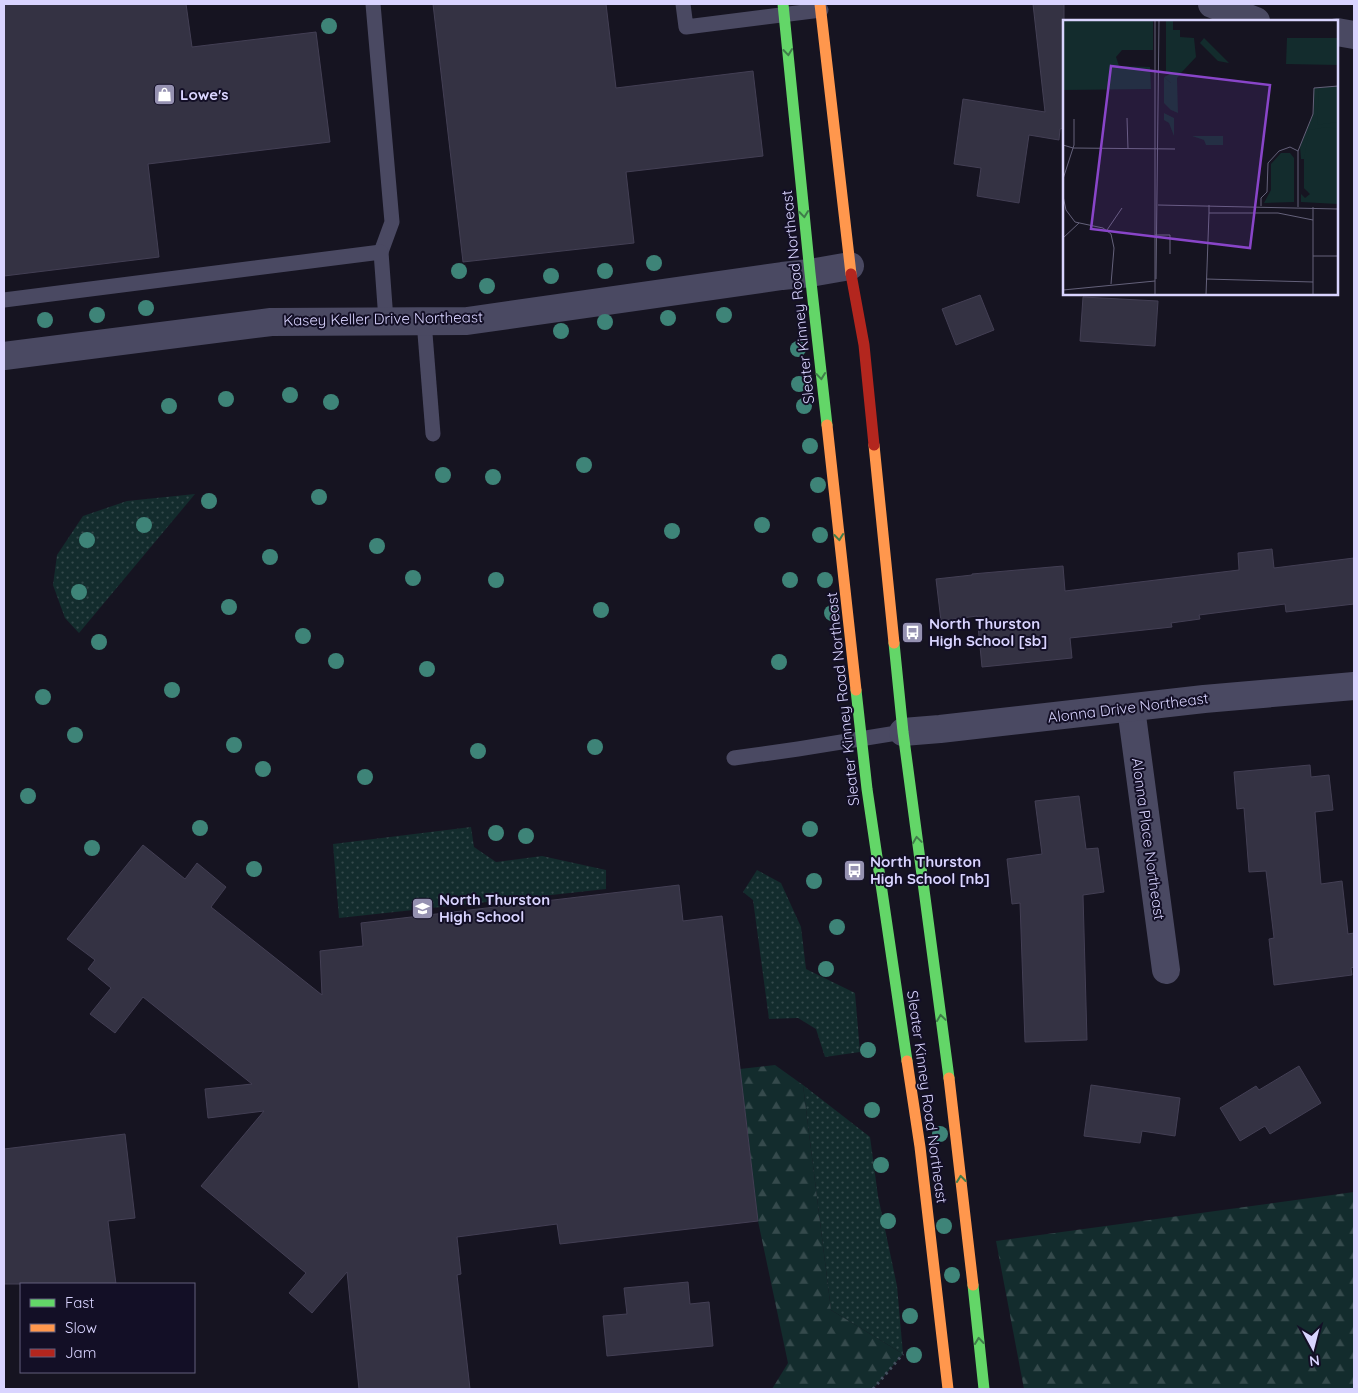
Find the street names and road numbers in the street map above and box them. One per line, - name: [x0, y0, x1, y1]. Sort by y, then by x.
- street label: Sleater Kinney Road Northeast: [777, 189, 818, 405]
- street label: Kasey Keller Drive Northeast: [283, 307, 483, 330]
- street label: Sleater Kinney Road Northeast: [822, 591, 863, 807]
- street label: Alonna Drive Northeast: [1046, 688, 1209, 727]
- street label: Alonna Place Northeast: [1128, 757, 1169, 921]
- street label: Sleater Kinney Road Northeast: [903, 989, 952, 1205]

